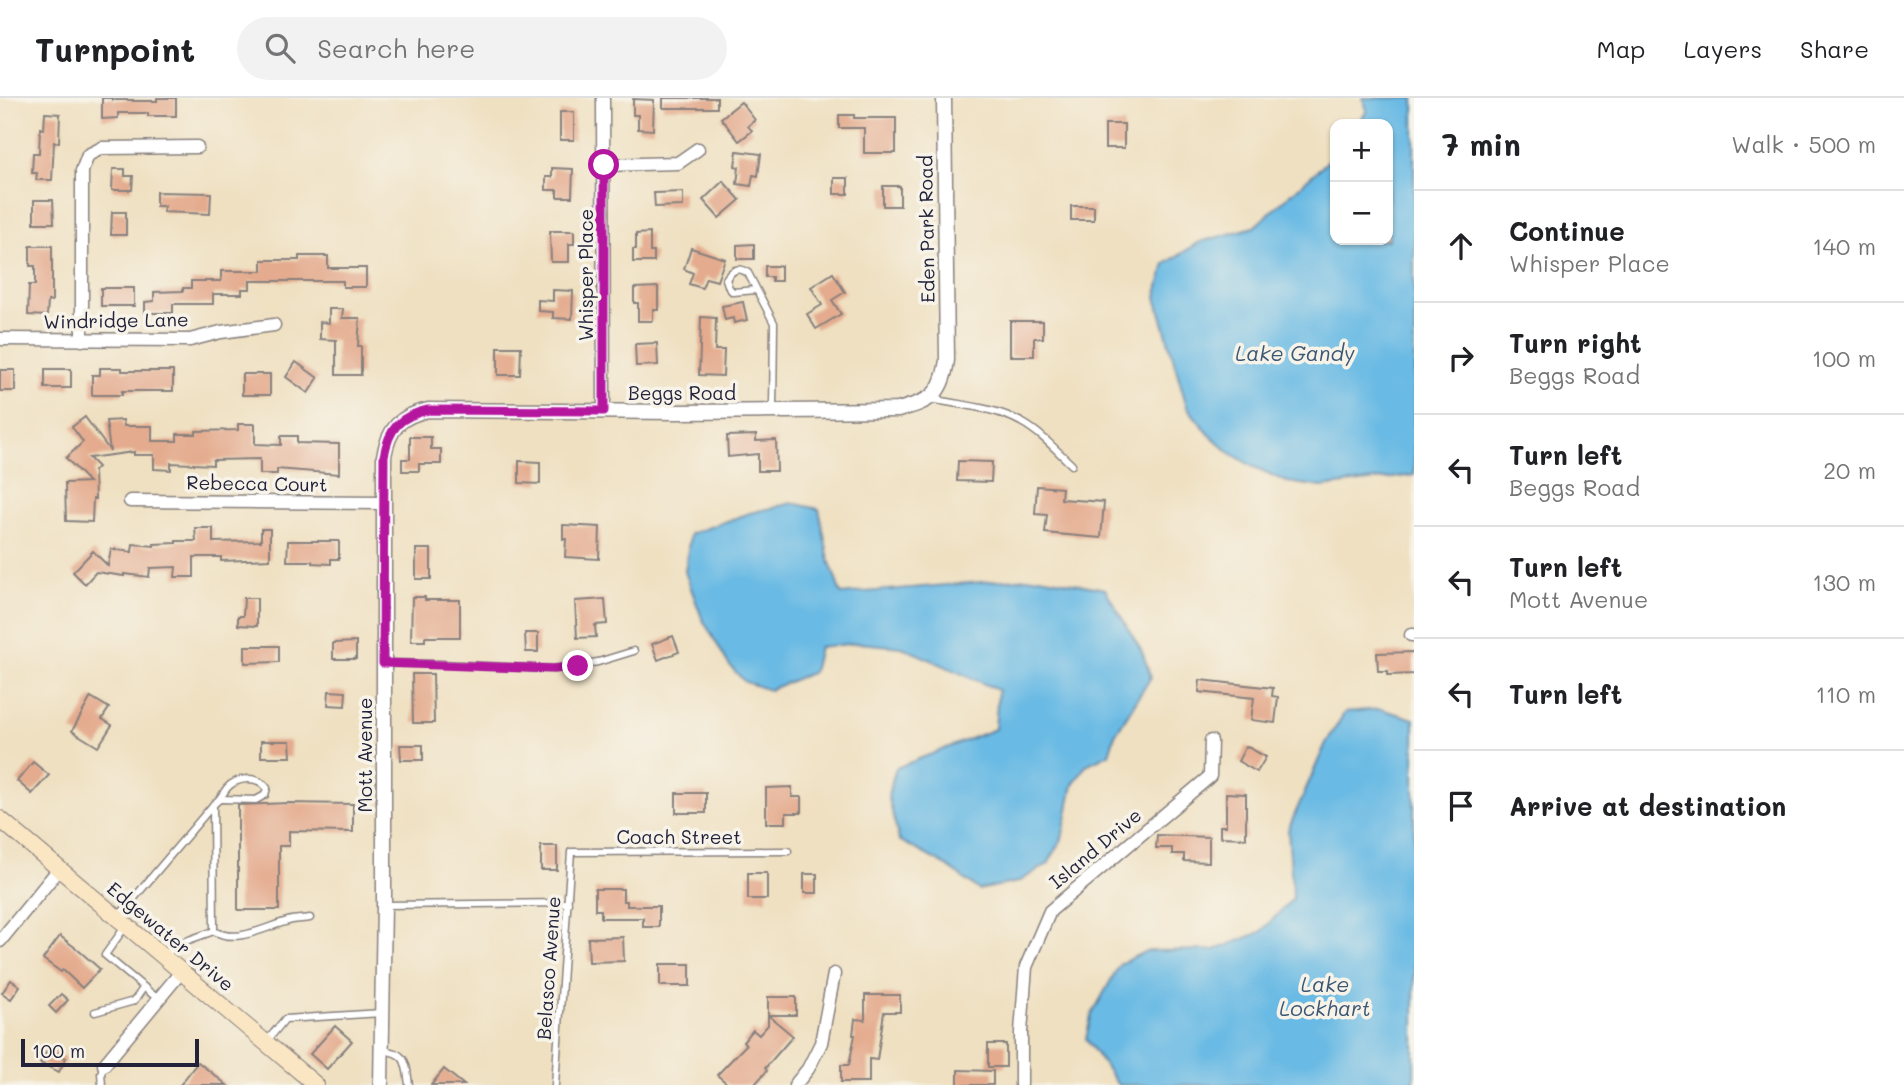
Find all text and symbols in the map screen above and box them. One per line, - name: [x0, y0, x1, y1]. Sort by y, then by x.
- search box: [237, 17, 727, 80]
- text: Turnpoint: [35, 27, 195, 70]
- icon: search: [261, 29, 299, 67]
- text: Search here: [317, 31, 475, 65]
- text: Map: [1597, 33, 1645, 64]
- text: Layers: [1683, 33, 1762, 64]
- text: Share: [1800, 33, 1869, 64]
- map controls: [1330, 119, 1393, 245]
- button: +: [1330, 119, 1393, 182]
- text: 7 min: [1442, 124, 1521, 164]
- text: Walk · 500 m: [1731, 129, 1876, 159]
- route start: [588, 149, 619, 180]
- street label: Eden Park Road: [912, 155, 940, 303]
- button: −: [1330, 182, 1393, 245]
- street label: Whisper Place: [573, 209, 598, 341]
- text: Continue: [1509, 214, 1625, 248]
- icon: ahead: [1442, 227, 1480, 265]
- text: 140 m: [1812, 231, 1876, 261]
- text: Whisper Place: [1509, 248, 1670, 278]
- street label: Windridge Lane: [43, 306, 189, 334]
- text: Turn right: [1509, 326, 1642, 360]
- water label: Lake Gandy: [1235, 339, 1355, 366]
- icon: right: [1442, 339, 1480, 377]
- text: 100 m: [1812, 343, 1876, 373]
- text: Beggs Road: [1509, 360, 1640, 390]
- street label: Beggs Road: [628, 380, 736, 405]
- text: Turn left: [1509, 438, 1622, 472]
- icon: left: [1442, 451, 1480, 489]
- text: 20 m: [1823, 455, 1876, 485]
- street label: Rebecca Court: [186, 469, 328, 497]
- text: Beggs Road: [1509, 472, 1640, 502]
- text: Turn left: [1509, 550, 1622, 584]
- icon: left: [1442, 563, 1480, 601]
- text: 130 m: [1812, 567, 1876, 597]
- text: Mott Avenue: [1509, 584, 1648, 614]
- route end: [562, 650, 593, 681]
- icon: left: [1442, 675, 1480, 713]
- text: Turn left: [1509, 677, 1622, 711]
- text: 110 m: [1816, 679, 1876, 709]
- street label: Mott Avenue: [352, 698, 377, 812]
- icon: arrive: [1442, 787, 1480, 825]
- text: Arrive at destination: [1509, 789, 1786, 823]
- street label: Island Drive: [1044, 802, 1146, 894]
- street label: Coach Street: [616, 824, 742, 849]
- street label: Edgewater Drive: [102, 876, 240, 996]
- street label: Belasco Avenue: [531, 895, 565, 1041]
- water label: Lake Lockhart: [1279, 970, 1371, 1021]
- scale bar: [21, 1036, 200, 1068]
- text: 100 m: [32, 1038, 85, 1063]

